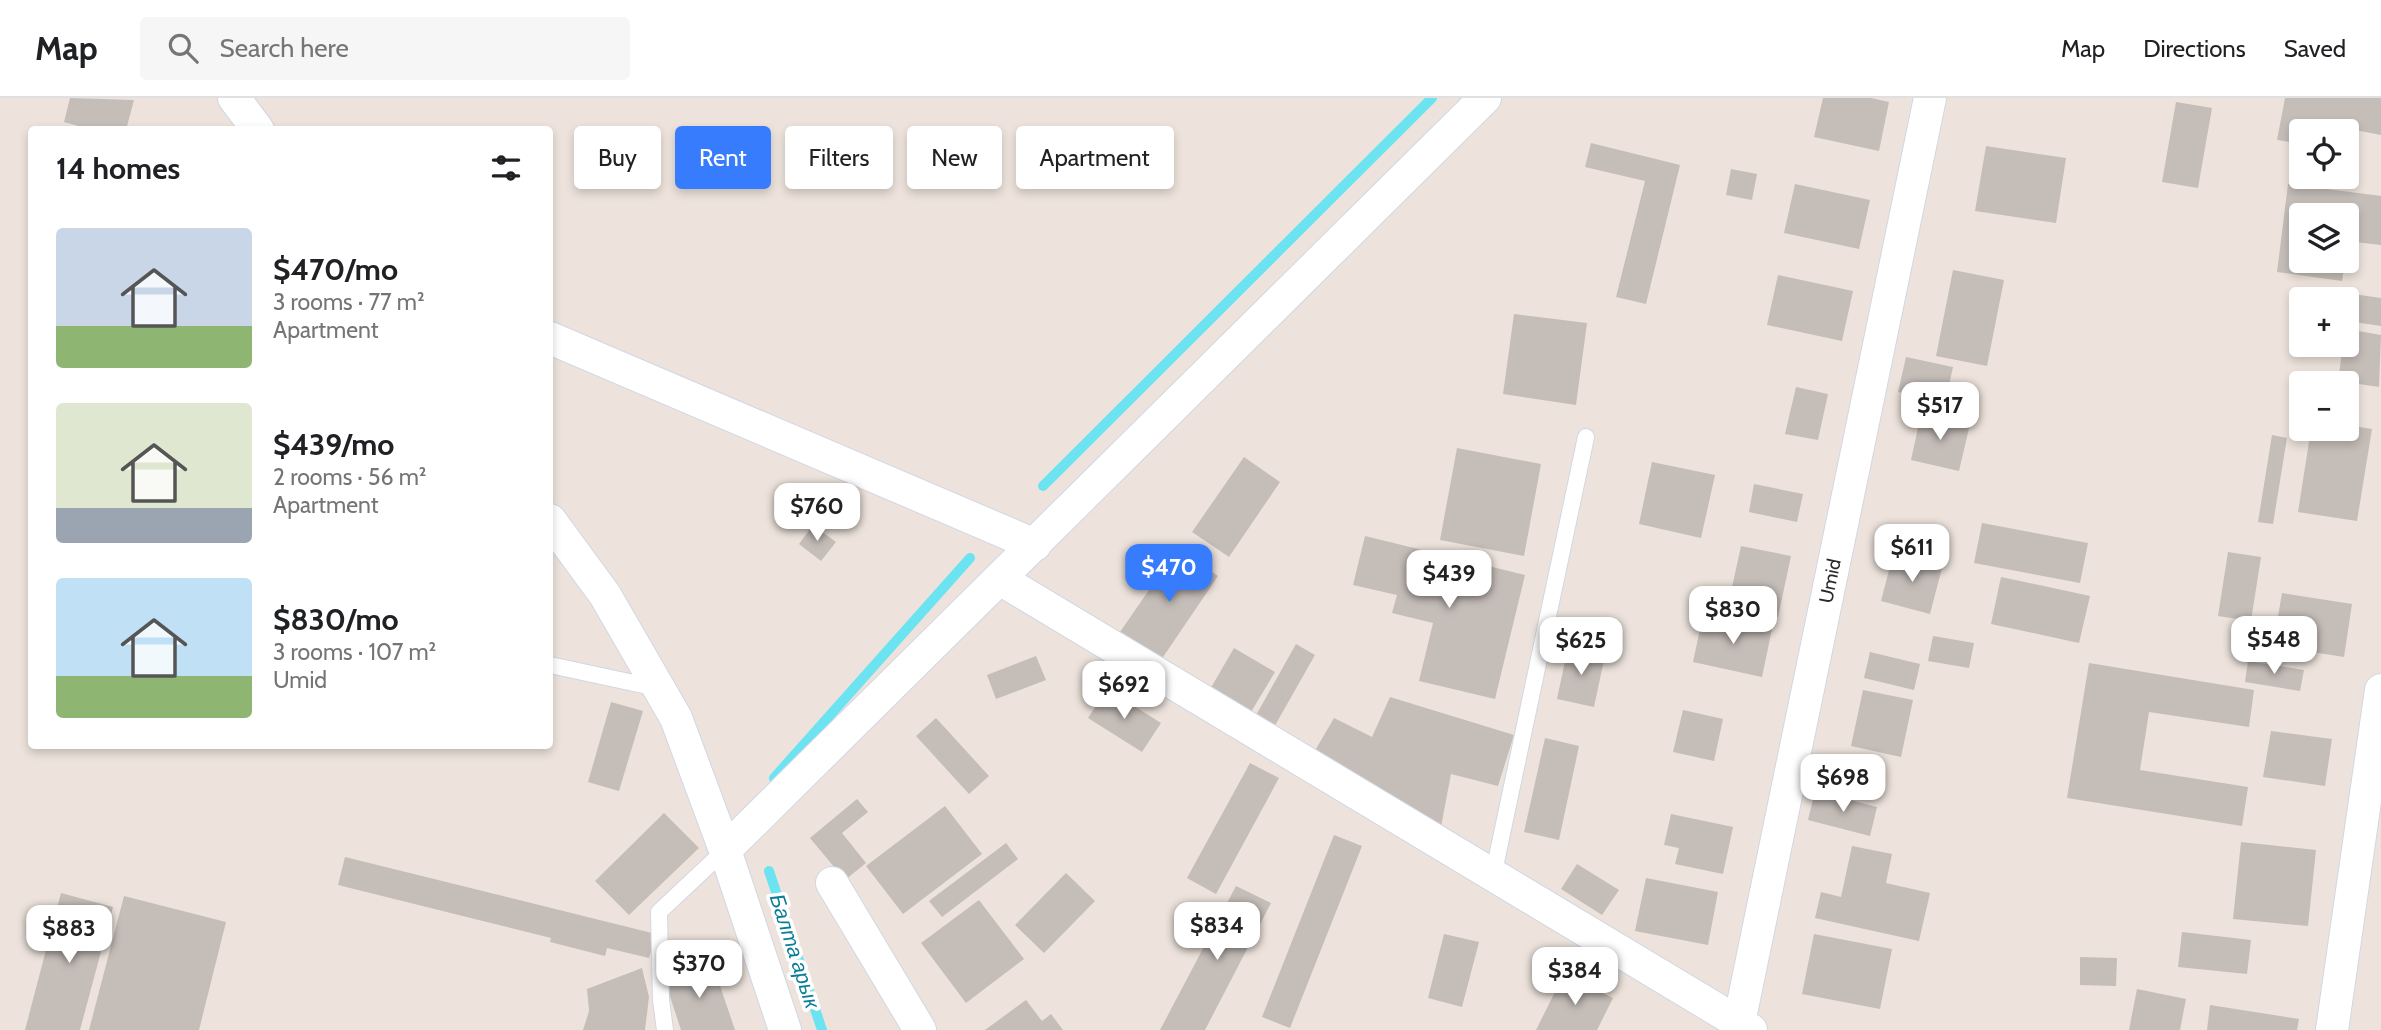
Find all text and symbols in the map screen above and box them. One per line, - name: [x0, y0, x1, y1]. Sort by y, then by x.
- search box: [140, 17, 630, 80]
- text: Map: [35, 28, 98, 68]
- icon: search: [164, 29, 202, 67]
- text: Search here: [220, 32, 349, 64]
- text: Map: [2061, 34, 2105, 63]
- text: Directions: [2143, 34, 2246, 63]
- text: Saved: [2284, 34, 2346, 63]
- map controls: [2289, 119, 2359, 441]
- button: locate: [2289, 119, 2359, 189]
- chip: Buy: [574, 126, 661, 189]
- chip: Rent: [675, 126, 771, 189]
- chip: Filters: [785, 126, 893, 189]
- chip: New: [907, 126, 1002, 189]
- chip: Apartment: [1016, 126, 1174, 189]
- icon: filters: [487, 149, 525, 187]
- text: 14 homes: [56, 150, 180, 187]
- button: layers: [2289, 203, 2359, 273]
- text: $470/mo: [273, 251, 398, 288]
- icon: home: [112, 256, 196, 340]
- button: +: [2289, 287, 2359, 357]
- text: 3 rooms · 77 m²: [273, 288, 425, 316]
- text: Apartment: [273, 316, 378, 344]
- button: −: [2289, 371, 2359, 441]
- pin: $517: [1899, 382, 1981, 442]
- text: $517: [1917, 391, 1963, 419]
- text: $439/mo: [273, 426, 394, 463]
- icon: home: [112, 431, 196, 515]
- text: 2 rooms · 56 m²: [273, 463, 427, 491]
- pin: $760: [776, 484, 858, 543]
- text: Apartment: [273, 491, 378, 519]
- text: $760: [790, 492, 844, 520]
- pin: $611: [1871, 524, 1953, 584]
- text: $611: [1890, 533, 1934, 561]
- pin: $470: [1128, 545, 1210, 604]
- pin: $439: [1408, 550, 1490, 610]
- text: $470: [1141, 553, 1197, 581]
- street label: Umid: [1814, 557, 1846, 605]
- text: $439: [1423, 559, 1475, 587]
- pin: $830: [1692, 587, 1774, 646]
- text: $830: [1705, 595, 1761, 623]
- text: $830/mo: [273, 601, 399, 638]
- icon: home: [112, 606, 196, 690]
- pin: $548: [2233, 616, 2315, 676]
- pin: $625: [1540, 618, 1622, 677]
- text: $548: [2247, 625, 2301, 653]
- text: $625: [1556, 626, 1606, 654]
- text: 3 rooms · 107 m²: [273, 638, 436, 666]
- pin: $692: [1083, 662, 1165, 721]
- text: Umid: [273, 666, 327, 694]
- text: $692: [1098, 670, 1150, 698]
- pin: $698: [1802, 754, 1884, 814]
- text: $698: [1816, 763, 1870, 791]
- water label: Балта арык: [765, 891, 826, 1012]
- pin: $834: [1176, 902, 1258, 962]
- pin: $883: [28, 906, 110, 965]
- text: $834: [1190, 911, 1244, 939]
- text: $883: [42, 914, 96, 942]
- pin: $370: [658, 940, 740, 1000]
- pin: $384: [1534, 948, 1616, 1007]
- text: $370: [672, 949, 726, 977]
- text: $384: [1548, 956, 1602, 984]

